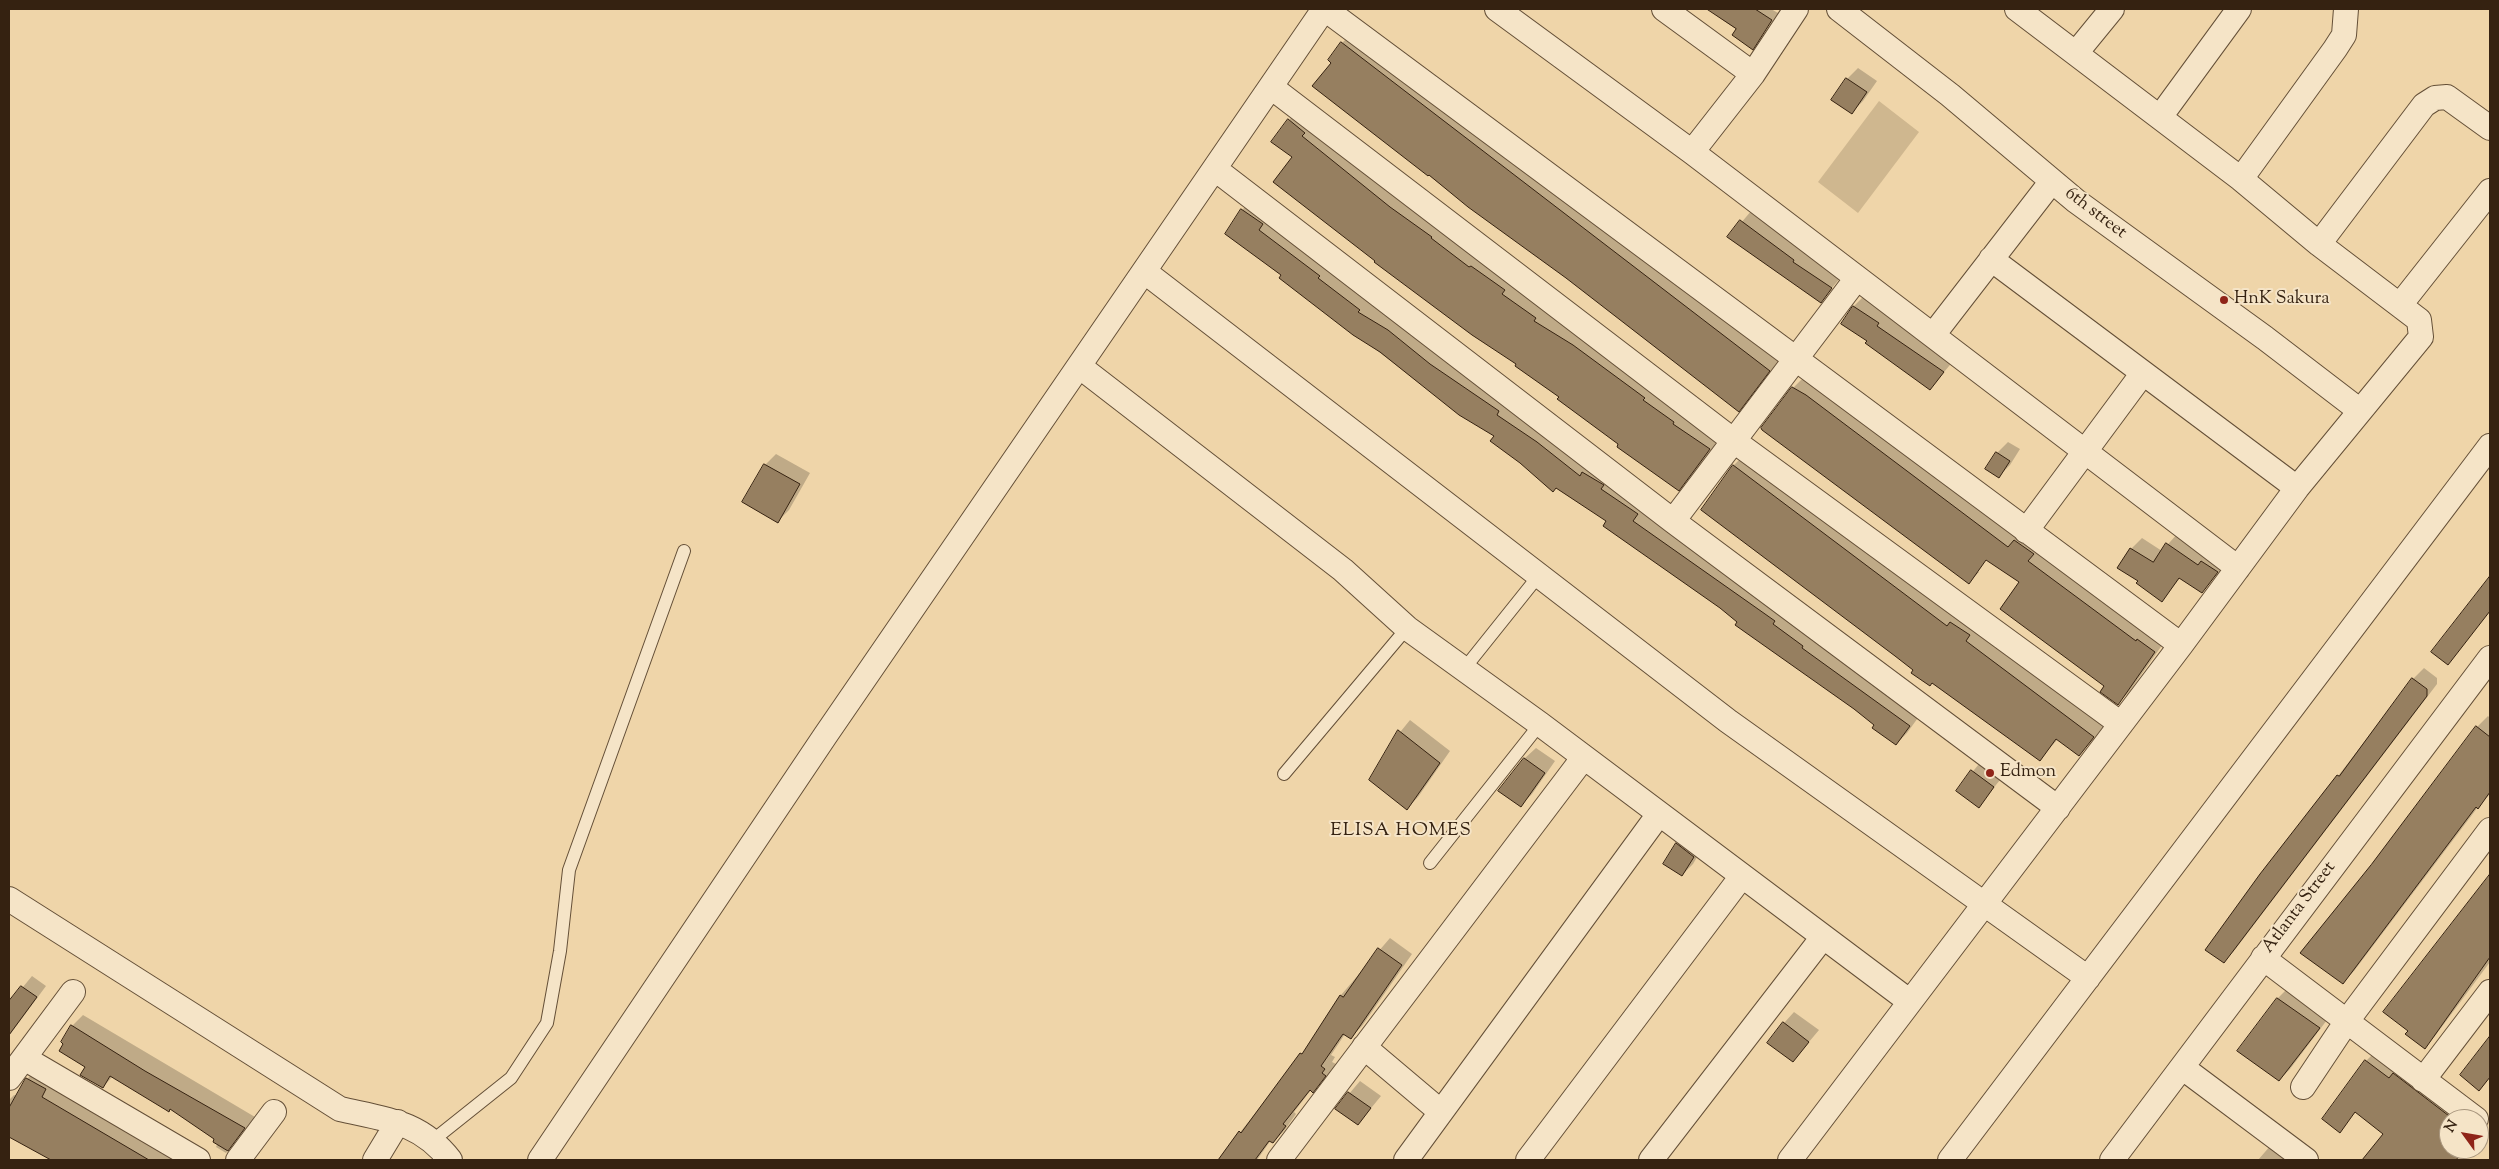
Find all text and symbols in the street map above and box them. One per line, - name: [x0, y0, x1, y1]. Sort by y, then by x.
- street label: 6th street: [2060, 184, 2130, 244]
- place label: HnK Sakura: [2234, 289, 2330, 311]
- marker: HnK Sakura: [2218, 294, 2230, 306]
- place label: Edmon: [2000, 762, 2056, 784]
- marker: Edmon: [1984, 767, 1996, 779]
- district label: ELISA HOMES: [1329, 821, 1473, 843]
- street label: Atlanta Street: [2259, 858, 2341, 958]
- north arrow: [2439, 1109, 2489, 1159]
- text: N: [2441, 1117, 2464, 1137]

